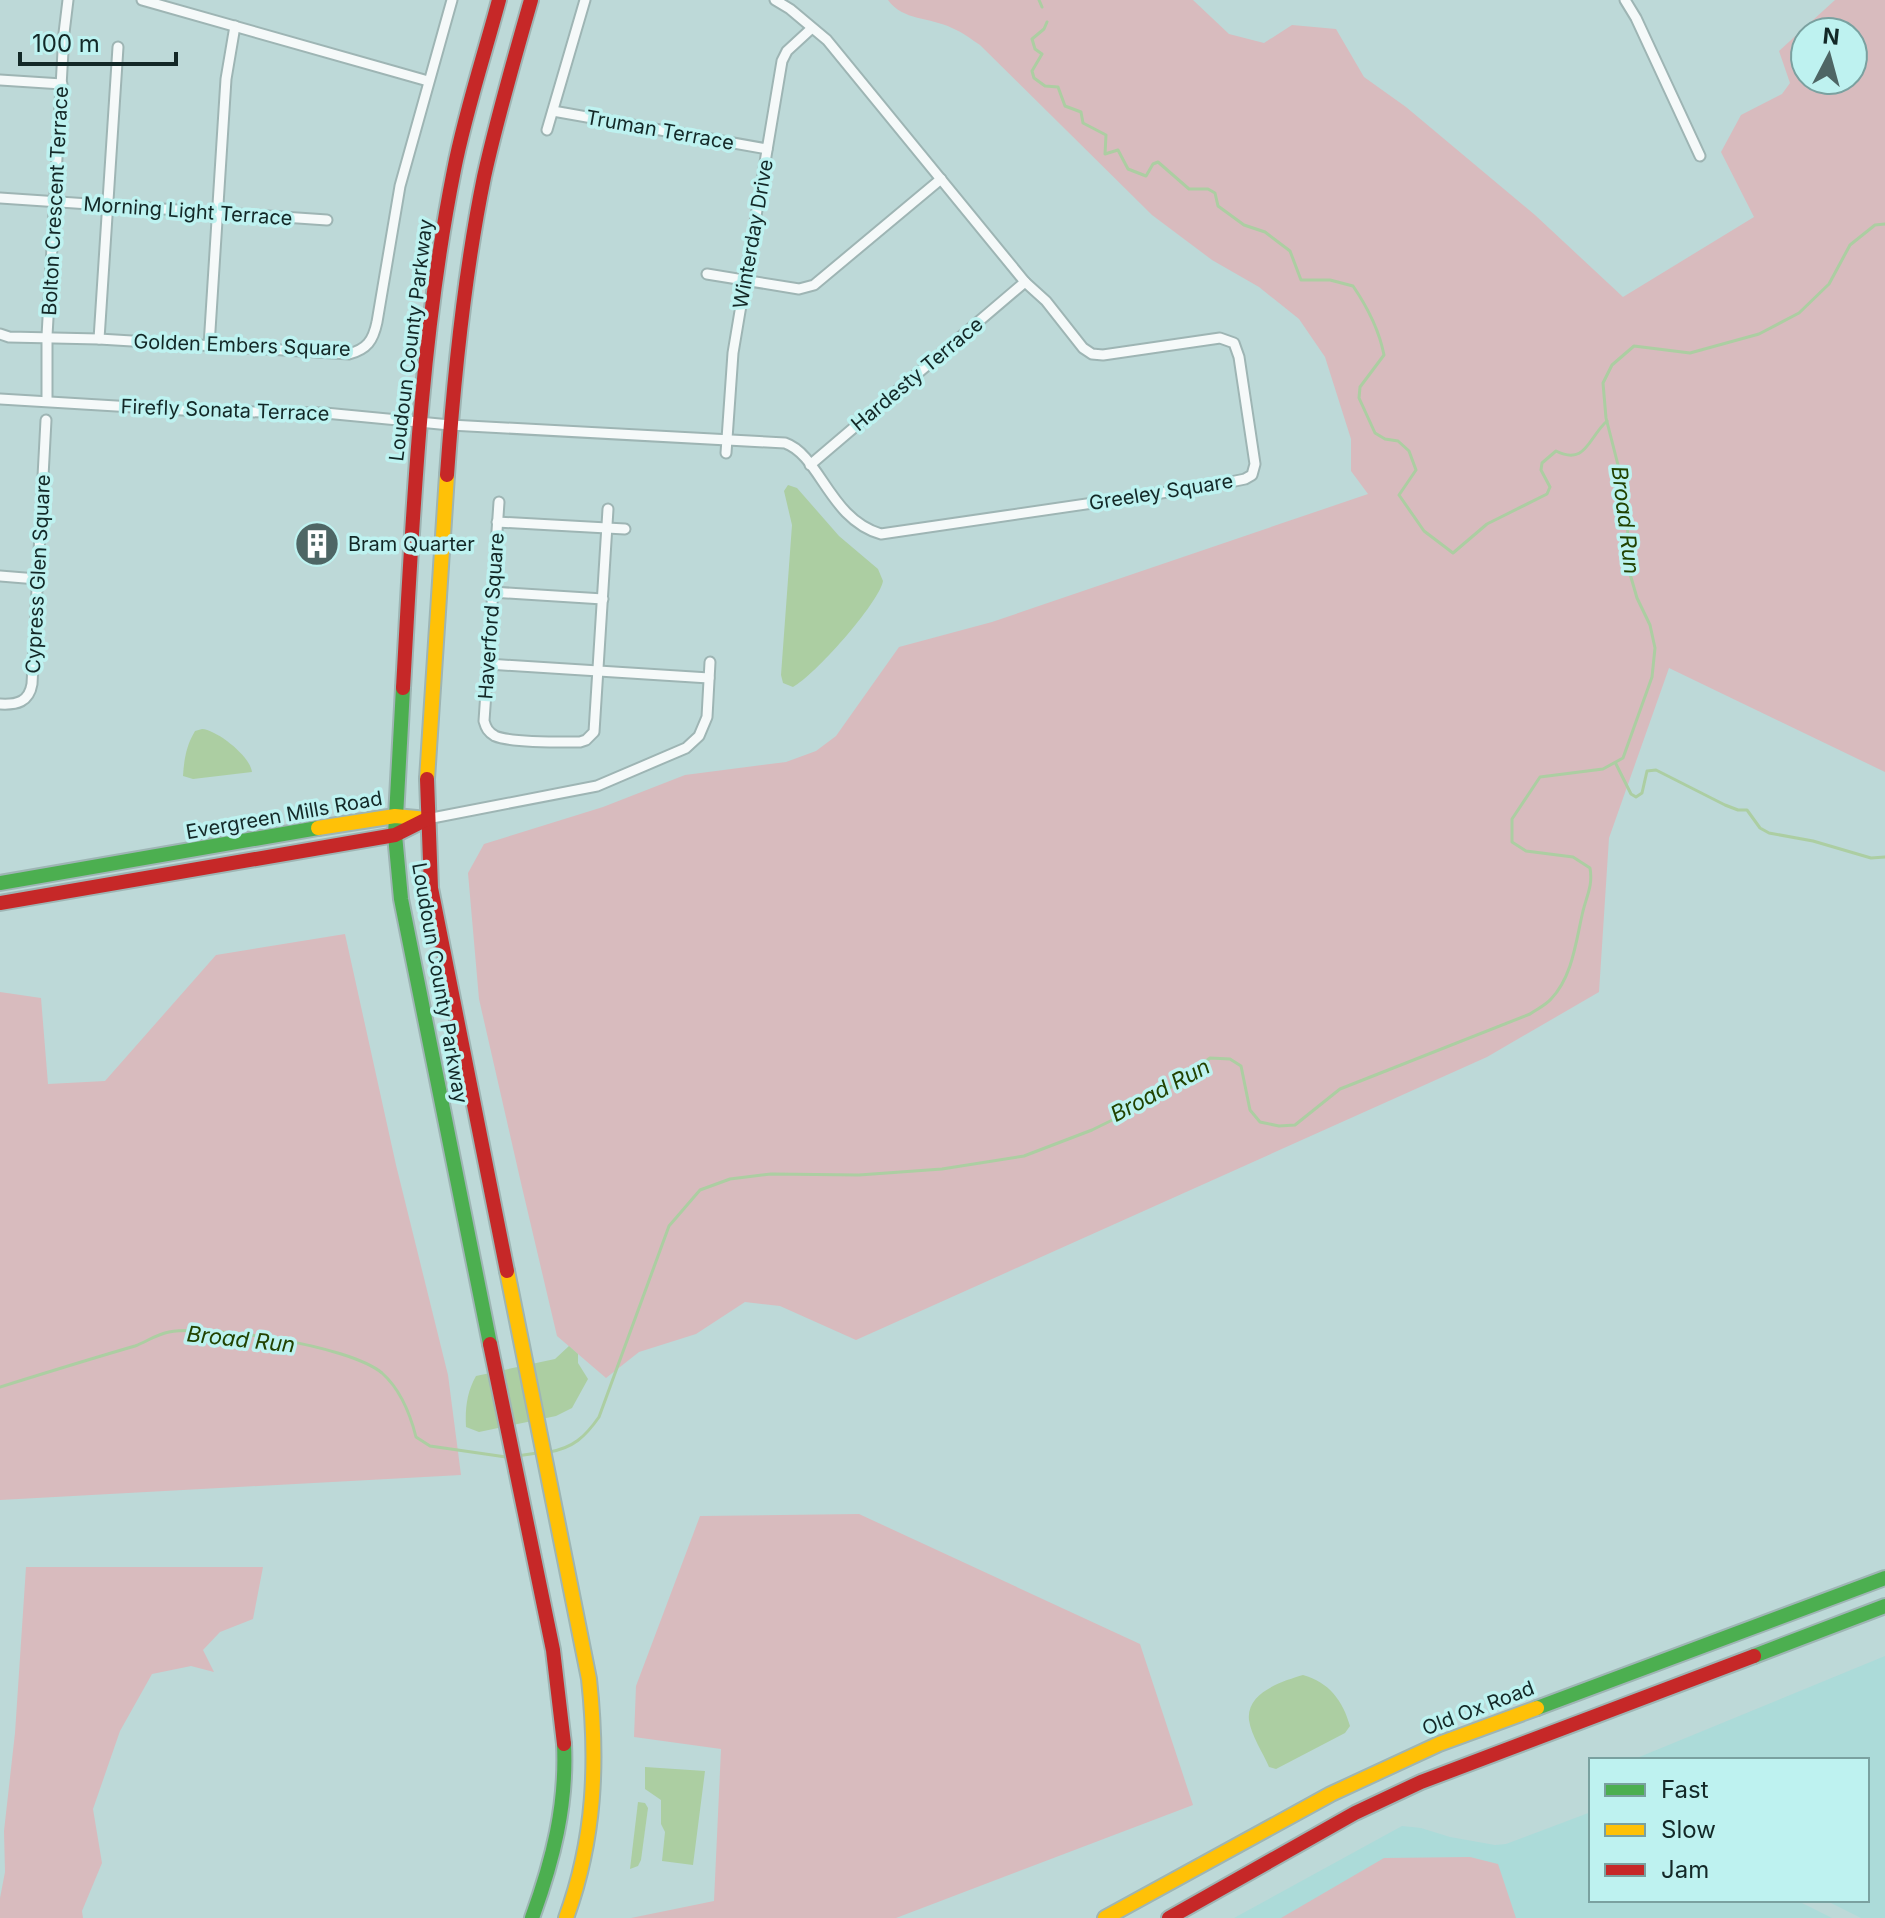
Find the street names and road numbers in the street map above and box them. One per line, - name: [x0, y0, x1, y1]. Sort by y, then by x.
- street label: Bolton Crescent Terrace: [37, 86, 73, 316]
- street label: Truman Terrace: [584, 105, 736, 155]
- street label: Winterday Drive: [728, 157, 778, 311]
- street label: Morning Light Terrace: [83, 192, 293, 230]
- street label: Loudoun County Parkway: [384, 217, 438, 463]
- street label: Hardesty Terrace: [846, 312, 988, 436]
- street label: Golden Embers Square: [133, 329, 351, 361]
- street label: Firefly Sonata Terrace: [120, 394, 330, 426]
- street label: Greeley Square: [1087, 469, 1235, 515]
- street label: Cypress Glen Square: [21, 474, 55, 674]
- street label: Haverford Square: [473, 532, 509, 700]
- street label: Evergreen Mills Road: [184, 786, 384, 844]
- street label: Loudoun County Parkway: [407, 861, 473, 1105]
- street label: Old Ox Road: [1419, 1676, 1537, 1740]

